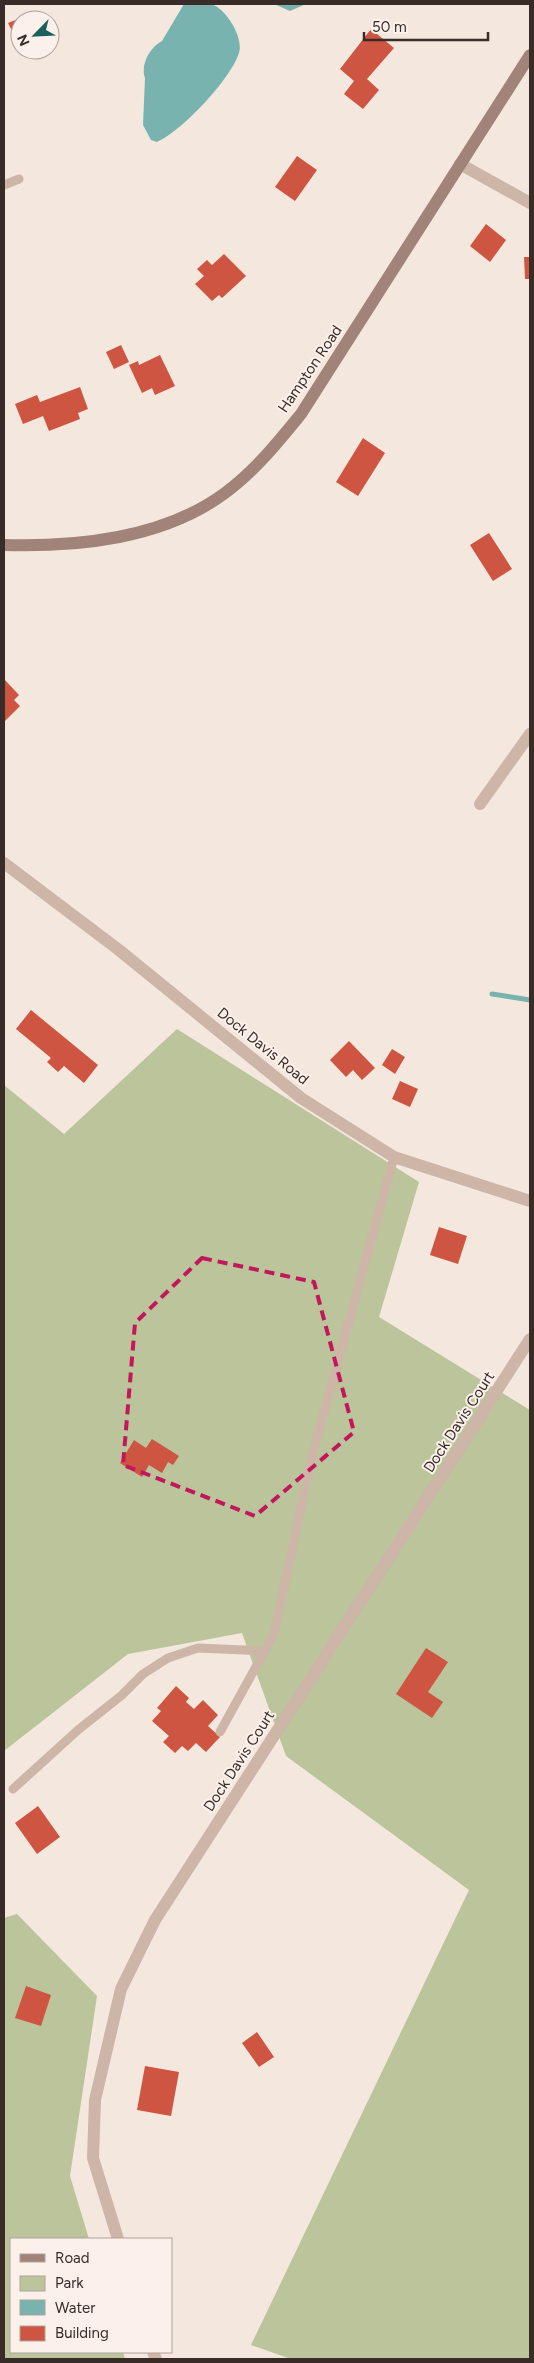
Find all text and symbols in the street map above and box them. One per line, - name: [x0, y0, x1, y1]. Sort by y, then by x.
- north arrow: [10, 10, 60, 60]
- scale bar: [364, 10, 488, 42]
- text: 50 m: [372, 18, 407, 36]
- text: N: [14, 32, 34, 48]
- street label: Hampton Road: [274, 322, 346, 416]
- street label: Dock Davis Road: [214, 1004, 312, 1088]
- street label: Dock Davis Court: [420, 1368, 498, 1476]
- street label: Dock Davis Court: [200, 1707, 278, 1815]
- legend: [10, 2238, 172, 2353]
- text: Road: [55, 2249, 90, 2267]
- text: Park: [55, 2274, 84, 2292]
- text: Water: [55, 2299, 95, 2317]
- text: Building: [55, 2324, 109, 2342]

